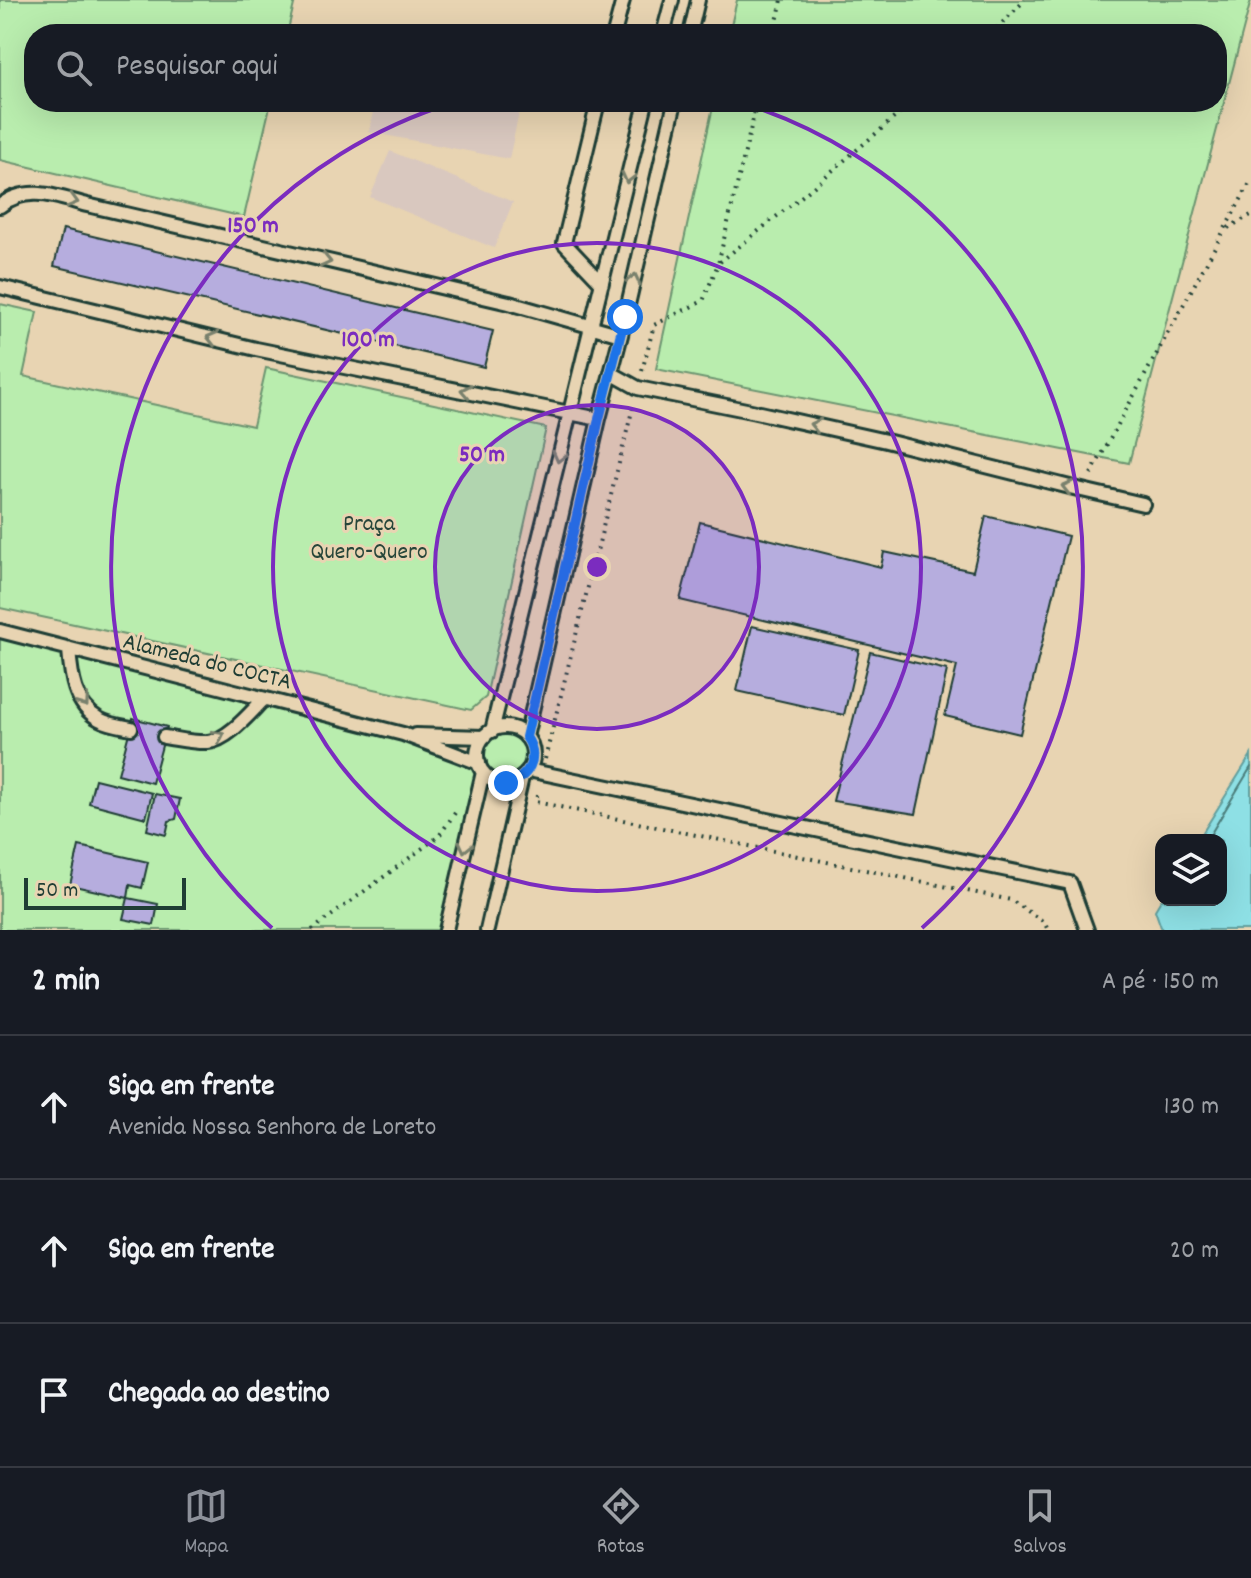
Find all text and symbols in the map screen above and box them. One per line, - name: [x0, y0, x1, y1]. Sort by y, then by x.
- search box: [24, 24, 1227, 112]
- icon: search: [52, 46, 96, 90]
- text: Pesquisar aqui: [116, 47, 278, 90]
- one-way arrow: [620, 170, 637, 184]
- one-way arrow: [66, 192, 80, 209]
- text: 150 m: [227, 210, 279, 244]
- one-way arrow: [319, 252, 333, 269]
- one-way arrow: [624, 273, 641, 287]
- route start: [607, 299, 643, 335]
- text: 100 m: [341, 324, 395, 358]
- one-way arrow: [205, 330, 219, 347]
- one-way arrow: [460, 383, 473, 400]
- one-way arrow: [808, 417, 822, 434]
- text: 50 m: [459, 439, 505, 473]
- one-way arrow: [551, 450, 568, 464]
- one-way arrow: [1061, 479, 1075, 496]
- park label: Praça Quero-Quero: [310, 508, 428, 570]
- centre of rings: [583, 553, 611, 581]
- street label: Alameda do COCTA: [119, 626, 295, 700]
- one-way arrow: [74, 694, 89, 708]
- one-way arrow: [211, 730, 226, 746]
- route end: [488, 765, 524, 801]
- map controls: [1155, 834, 1227, 906]
- button: layers: [1155, 834, 1227, 906]
- one-way arrow: [457, 840, 474, 854]
- scale bar: [24, 874, 186, 910]
- text: 50 m: [36, 876, 78, 907]
- text: 2 min: [32, 958, 100, 1007]
- text: A pé · 150 m: [1102, 964, 1219, 1001]
- text: Siga em frente: [108, 1067, 275, 1110]
- icon: ahead: [32, 1085, 76, 1129]
- text: 130 m: [1164, 1089, 1219, 1126]
- text: Avenida Nossa Senhora de Loreto: [108, 1110, 436, 1147]
- icon: ahead: [32, 1229, 76, 1273]
- text: Siga em frente: [108, 1230, 275, 1273]
- text: 20 m: [1170, 1233, 1219, 1270]
- icon: arrive: [32, 1373, 76, 1417]
- text: Chegada ao destino: [108, 1374, 330, 1417]
- tab: Mapa: [184, 1484, 228, 1563]
- tab: Rotas: [597, 1484, 645, 1563]
- tab: Salvos: [1013, 1484, 1067, 1563]

